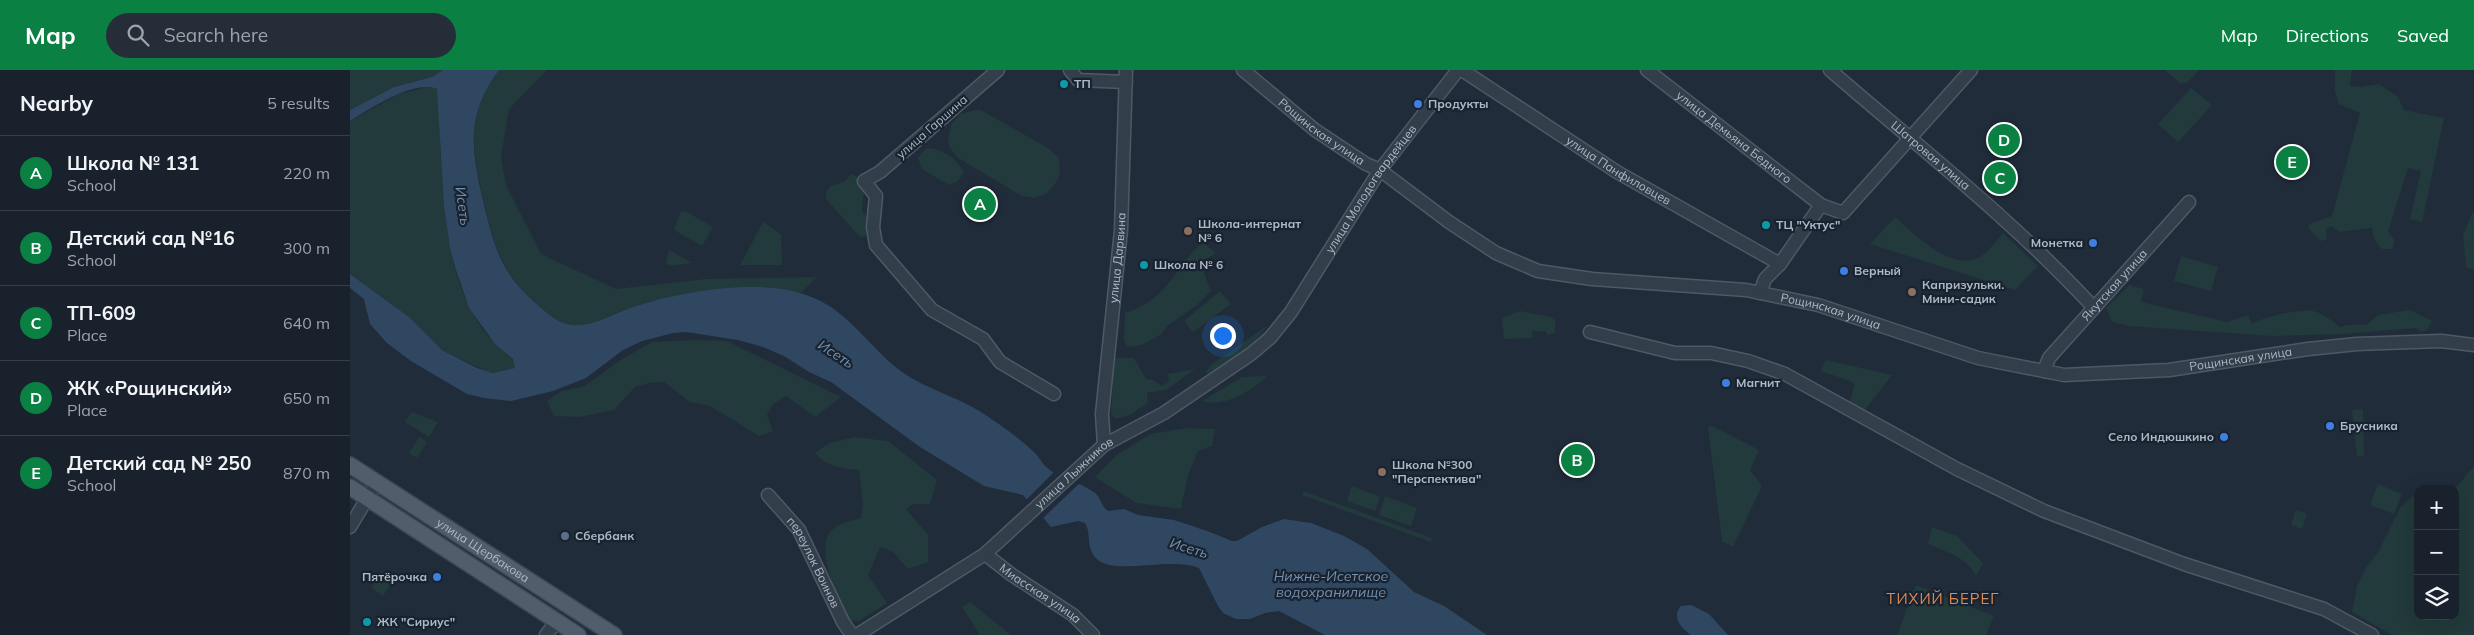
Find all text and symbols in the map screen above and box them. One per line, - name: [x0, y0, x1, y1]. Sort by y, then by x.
- search box: [106, 13, 456, 58]
- text: Map: [25, 20, 76, 50]
- icon: search: [124, 21, 152, 49]
- text: Search here: [164, 23, 268, 47]
- text: Map: [2221, 24, 2258, 47]
- text: Directions: [2286, 24, 2369, 47]
- text: Saved: [2397, 24, 2449, 47]
- place label: ТП: [1074, 76, 1091, 91]
- marker: ТП: [1058, 78, 1070, 90]
- street label: улица Демьяна Бедного: [1674, 88, 1795, 187]
- text: Nearby: [20, 90, 93, 116]
- street label: улица Гаршина: [893, 92, 970, 162]
- text: 5 results: [267, 93, 330, 113]
- street label: Рощинская улица: [1276, 95, 1368, 168]
- place label: Продукты: [1428, 96, 1489, 111]
- marker: Продукты: [1412, 98, 1424, 110]
- street label: Шатровая улица: [1888, 117, 1973, 193]
- street label: улица Молодогвардейцев: [1322, 121, 1420, 256]
- pin: D: [1988, 121, 2020, 159]
- street label: улица Панфиловцев: [1563, 133, 1674, 208]
- pin: E: [2276, 143, 2308, 181]
- text: Школа № 131: [67, 151, 199, 175]
- pin: C: [1984, 159, 2016, 197]
- text: A: [30, 163, 42, 183]
- text: 220 m: [283, 163, 330, 183]
- text: School: [67, 175, 116, 195]
- water label: Исеть: [451, 185, 475, 227]
- pin: A: [964, 185, 996, 223]
- street label: улица Дарвина: [1105, 212, 1129, 304]
- place label: Школа-интернат № 6: [1198, 216, 1301, 245]
- place label: ТЦ "Уктус": [1776, 217, 1840, 232]
- marker: ТЦ "Уктус": [1760, 219, 1772, 231]
- marker: Школа-интернат № 6: [1182, 225, 1194, 237]
- text: Детский сад №16: [67, 226, 235, 250]
- place label: Монетка: [2031, 235, 2083, 250]
- marker: Монетка: [2087, 237, 2099, 249]
- text: B: [30, 238, 42, 258]
- text: 300 m: [283, 238, 330, 258]
- street label: Якутская улица: [2078, 246, 2150, 324]
- text: School: [67, 250, 116, 270]
- place label: Школа № 6: [1154, 257, 1223, 272]
- marker: Школа № 6: [1138, 259, 1150, 271]
- place label: Верный: [1854, 263, 1901, 278]
- marker: Верный: [1838, 265, 1850, 277]
- place label: Капризульки. Мини-садик: [1922, 277, 2004, 306]
- marker: Капризульки. Мини-садик: [1906, 286, 1918, 298]
- street label: Рощинская улица: [1779, 289, 1883, 332]
- text: ТП-609: [67, 301, 136, 325]
- text: C: [31, 313, 41, 333]
- text: 640 m: [283, 313, 330, 333]
- your location: [1210, 323, 1236, 349]
- text: Place: [67, 325, 107, 345]
- water label: Исеть: [815, 336, 858, 372]
- street label: Рощинская улица: [2188, 344, 2293, 374]
- place label: Магнит: [1736, 375, 1780, 390]
- text: ЖК «Рощинский»: [67, 376, 232, 400]
- marker: Магнит: [1720, 377, 1732, 389]
- text: D: [30, 388, 42, 408]
- text: 650 m: [283, 388, 330, 408]
- text: Place: [67, 400, 107, 420]
- place label: Брусника: [2340, 418, 2398, 433]
- marker: Брусника: [2324, 420, 2336, 432]
- place label: Село Индюшкино: [2108, 429, 2214, 444]
- marker: Село Индюшкино: [2218, 431, 2230, 443]
- street label: улица Лыжников: [1031, 433, 1116, 512]
- pin: B: [1561, 441, 1593, 479]
- text: Детский сад № 250: [67, 451, 251, 475]
- place label: Школа №300 "Перспектива": [1392, 457, 1481, 486]
- text: E: [31, 463, 41, 483]
- text: 870 m: [283, 463, 330, 483]
- marker: Школа №300 "Перспектива": [1376, 466, 1388, 478]
- text: School: [67, 475, 116, 495]
- map controls: [2414, 485, 2459, 620]
- button: +: [2414, 485, 2459, 530]
- street label: переулок Воинов: [784, 513, 843, 610]
- street label: улица Щербакова: [434, 515, 532, 585]
- place label: Сбербанк: [575, 528, 634, 543]
- marker: Сбербанк: [559, 530, 571, 542]
- button: −: [2414, 530, 2459, 575]
- water label: Исеть: [1168, 534, 1211, 562]
- street label: Миасская улица: [997, 560, 1085, 626]
- water label: Нижне-Исетское водохранилище: [1274, 567, 1389, 601]
- place label: Пятёрочка: [362, 569, 427, 584]
- marker: Пятёрочка: [431, 571, 443, 583]
- button: layers: [2414, 575, 2459, 620]
- district label: ТИХИЙ БЕРЕГ: [1886, 589, 2000, 608]
- place label: ЖК "Сириус": [377, 614, 455, 629]
- marker: ЖК "Сириус": [361, 616, 373, 628]

